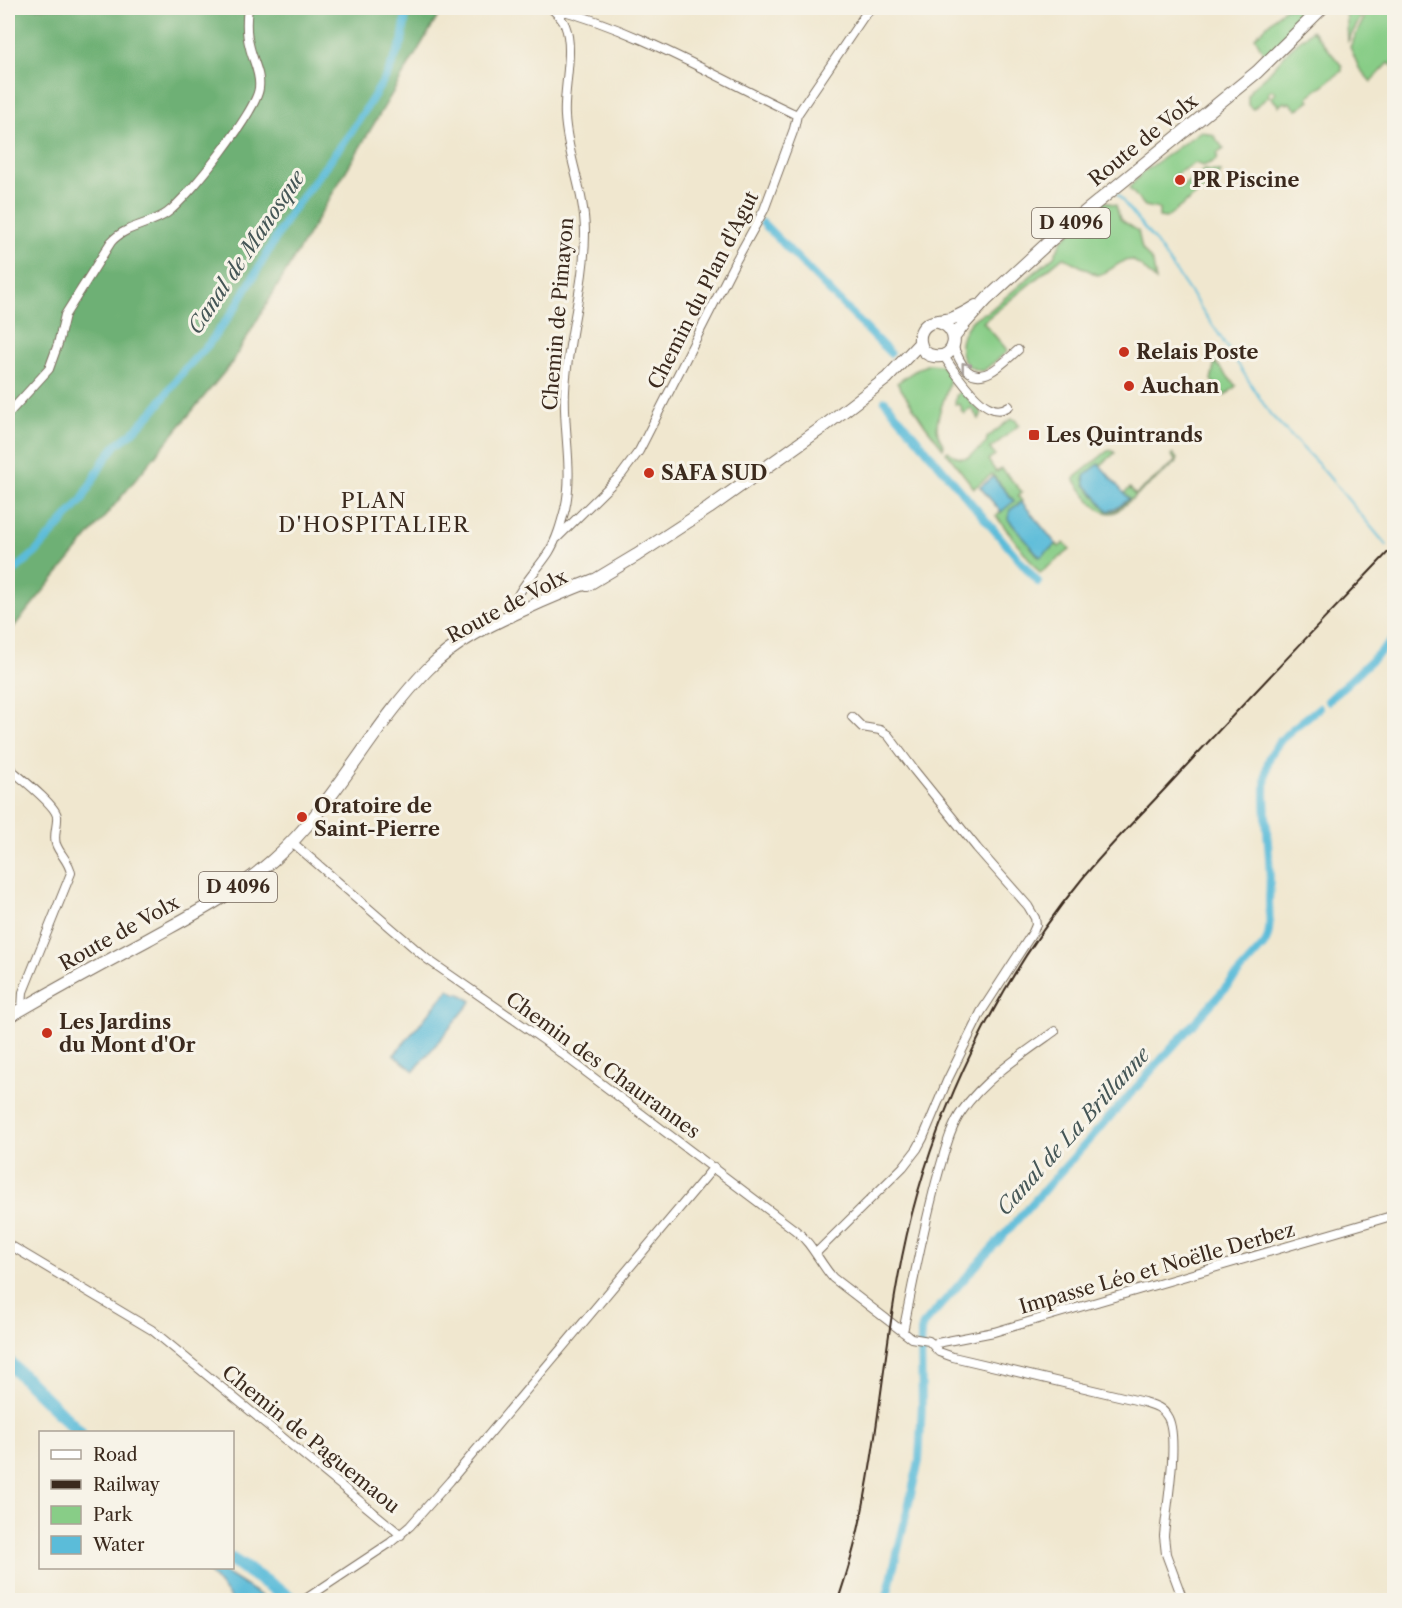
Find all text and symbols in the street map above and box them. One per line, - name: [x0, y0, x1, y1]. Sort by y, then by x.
- street label: Route de Volx: [1084, 89, 1203, 191]
- water label: Canal de Manosque: [182, 165, 310, 338]
- place label: PR Piscine: [1192, 168, 1299, 192]
- marker: PR Piscine: [1173, 173, 1187, 187]
- street label: Chemin du Plan d'Agut: [643, 187, 763, 393]
- road number: D 4096: [1032, 208, 1110, 238]
- street label: Chemin de Pimayon: [538, 216, 578, 412]
- place label: Relais Poste: [1136, 340, 1258, 364]
- marker: Relais Poste: [1117, 345, 1131, 359]
- one-way arrow: [962, 362, 973, 373]
- place label: Auchan: [1140, 374, 1220, 398]
- marker: Auchan: [1122, 379, 1136, 393]
- place label: Les Quintrands: [1046, 423, 1203, 447]
- marker: Les Quintrands: [1027, 428, 1041, 442]
- place label: SAFA SUD: [661, 461, 767, 485]
- marker: SAFA SUD: [642, 466, 656, 480]
- district label: PLAN D'HOSPITALIER: [278, 488, 470, 537]
- street label: Route de Volx: [443, 564, 572, 648]
- place label: Oratoire de Saint-Pierre: [314, 794, 440, 841]
- marker: Oratoire de Saint-Pierre: [295, 810, 309, 824]
- road number: D 4096: [199, 872, 277, 902]
- street label: Route de Volx: [55, 890, 183, 976]
- street label: Chemin des Chaurannes: [501, 987, 705, 1143]
- place label: Les Jardins du Mont d'Or: [59, 1010, 196, 1057]
- marker: Les Jardins du Mont d'Or: [40, 1026, 54, 1040]
- water label: Canal de La Brillanne: [991, 1042, 1155, 1220]
- street label: Impasse Léo et Noëlle Derbez: [1016, 1217, 1298, 1319]
- street label: Chemin de Paguemaou: [217, 1360, 405, 1518]
- legend: [39, 1431, 234, 1569]
- text: Road: [93, 1444, 138, 1466]
- text: Railway: [93, 1474, 161, 1496]
- text: Park: [93, 1504, 134, 1526]
- text: Water: [92, 1534, 145, 1556]

